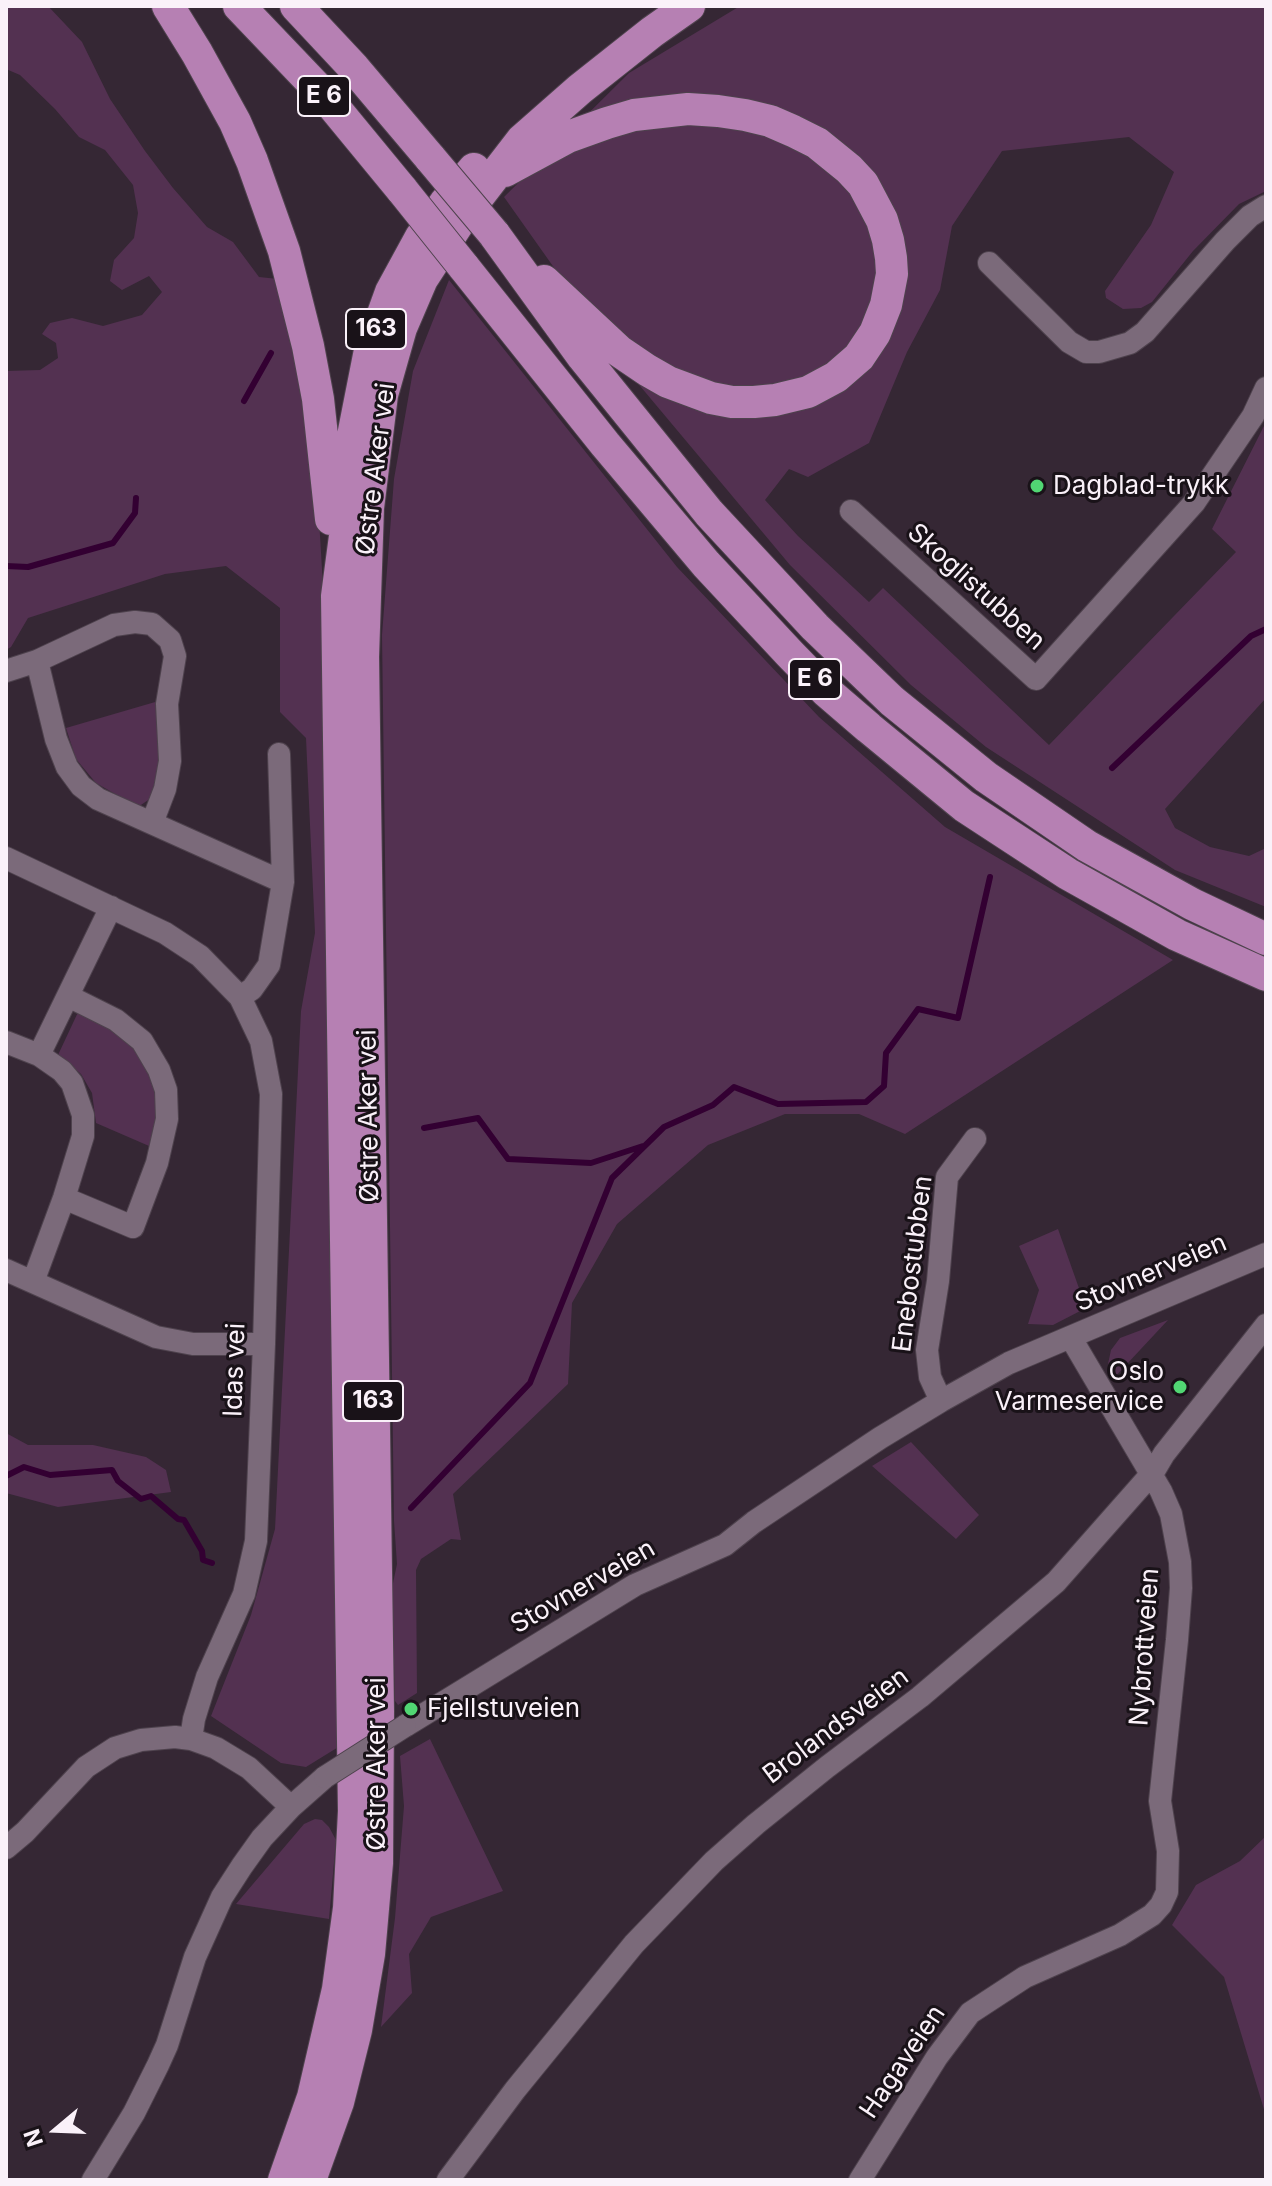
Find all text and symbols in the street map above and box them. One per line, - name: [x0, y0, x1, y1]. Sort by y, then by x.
- road number: E 6: [298, 76, 350, 116]
- road number: 163: [346, 309, 406, 349]
- street label: Østre Aker vei: [350, 381, 402, 557]
- place label: Dagblad-trykk: [1053, 470, 1229, 502]
- marker: Dagblad-trykk: [1028, 477, 1046, 495]
- street label: Skoglistubben: [901, 517, 1051, 657]
- road number: E 6: [789, 659, 841, 699]
- street label: Østre Aker vei: [352, 1029, 386, 1203]
- street label: Enebostubben: [887, 1174, 939, 1354]
- street label: Stovnerveien: [1071, 1227, 1231, 1319]
- street label: Idas vei: [218, 1322, 252, 1418]
- place label: Oslo Varmeservice: [995, 1356, 1164, 1418]
- marker: Oslo Varmeservice: [1171, 1378, 1189, 1396]
- road number: 163: [343, 1381, 403, 1421]
- street label: Stovnerveien: [505, 1533, 661, 1641]
- street label: Nybrottveien: [1124, 1567, 1166, 1727]
- street label: Brolandsveien: [757, 1661, 915, 1791]
- street label: Østre Aker vei: [361, 1677, 393, 1851]
- place label: Fjellstuveien: [427, 1693, 580, 1725]
- marker: Fjellstuveien: [402, 1700, 420, 1718]
- street label: Hagaveien: [854, 1999, 952, 2125]
- north arrow: [16, 2090, 96, 2170]
- text: N: [18, 2126, 48, 2150]

